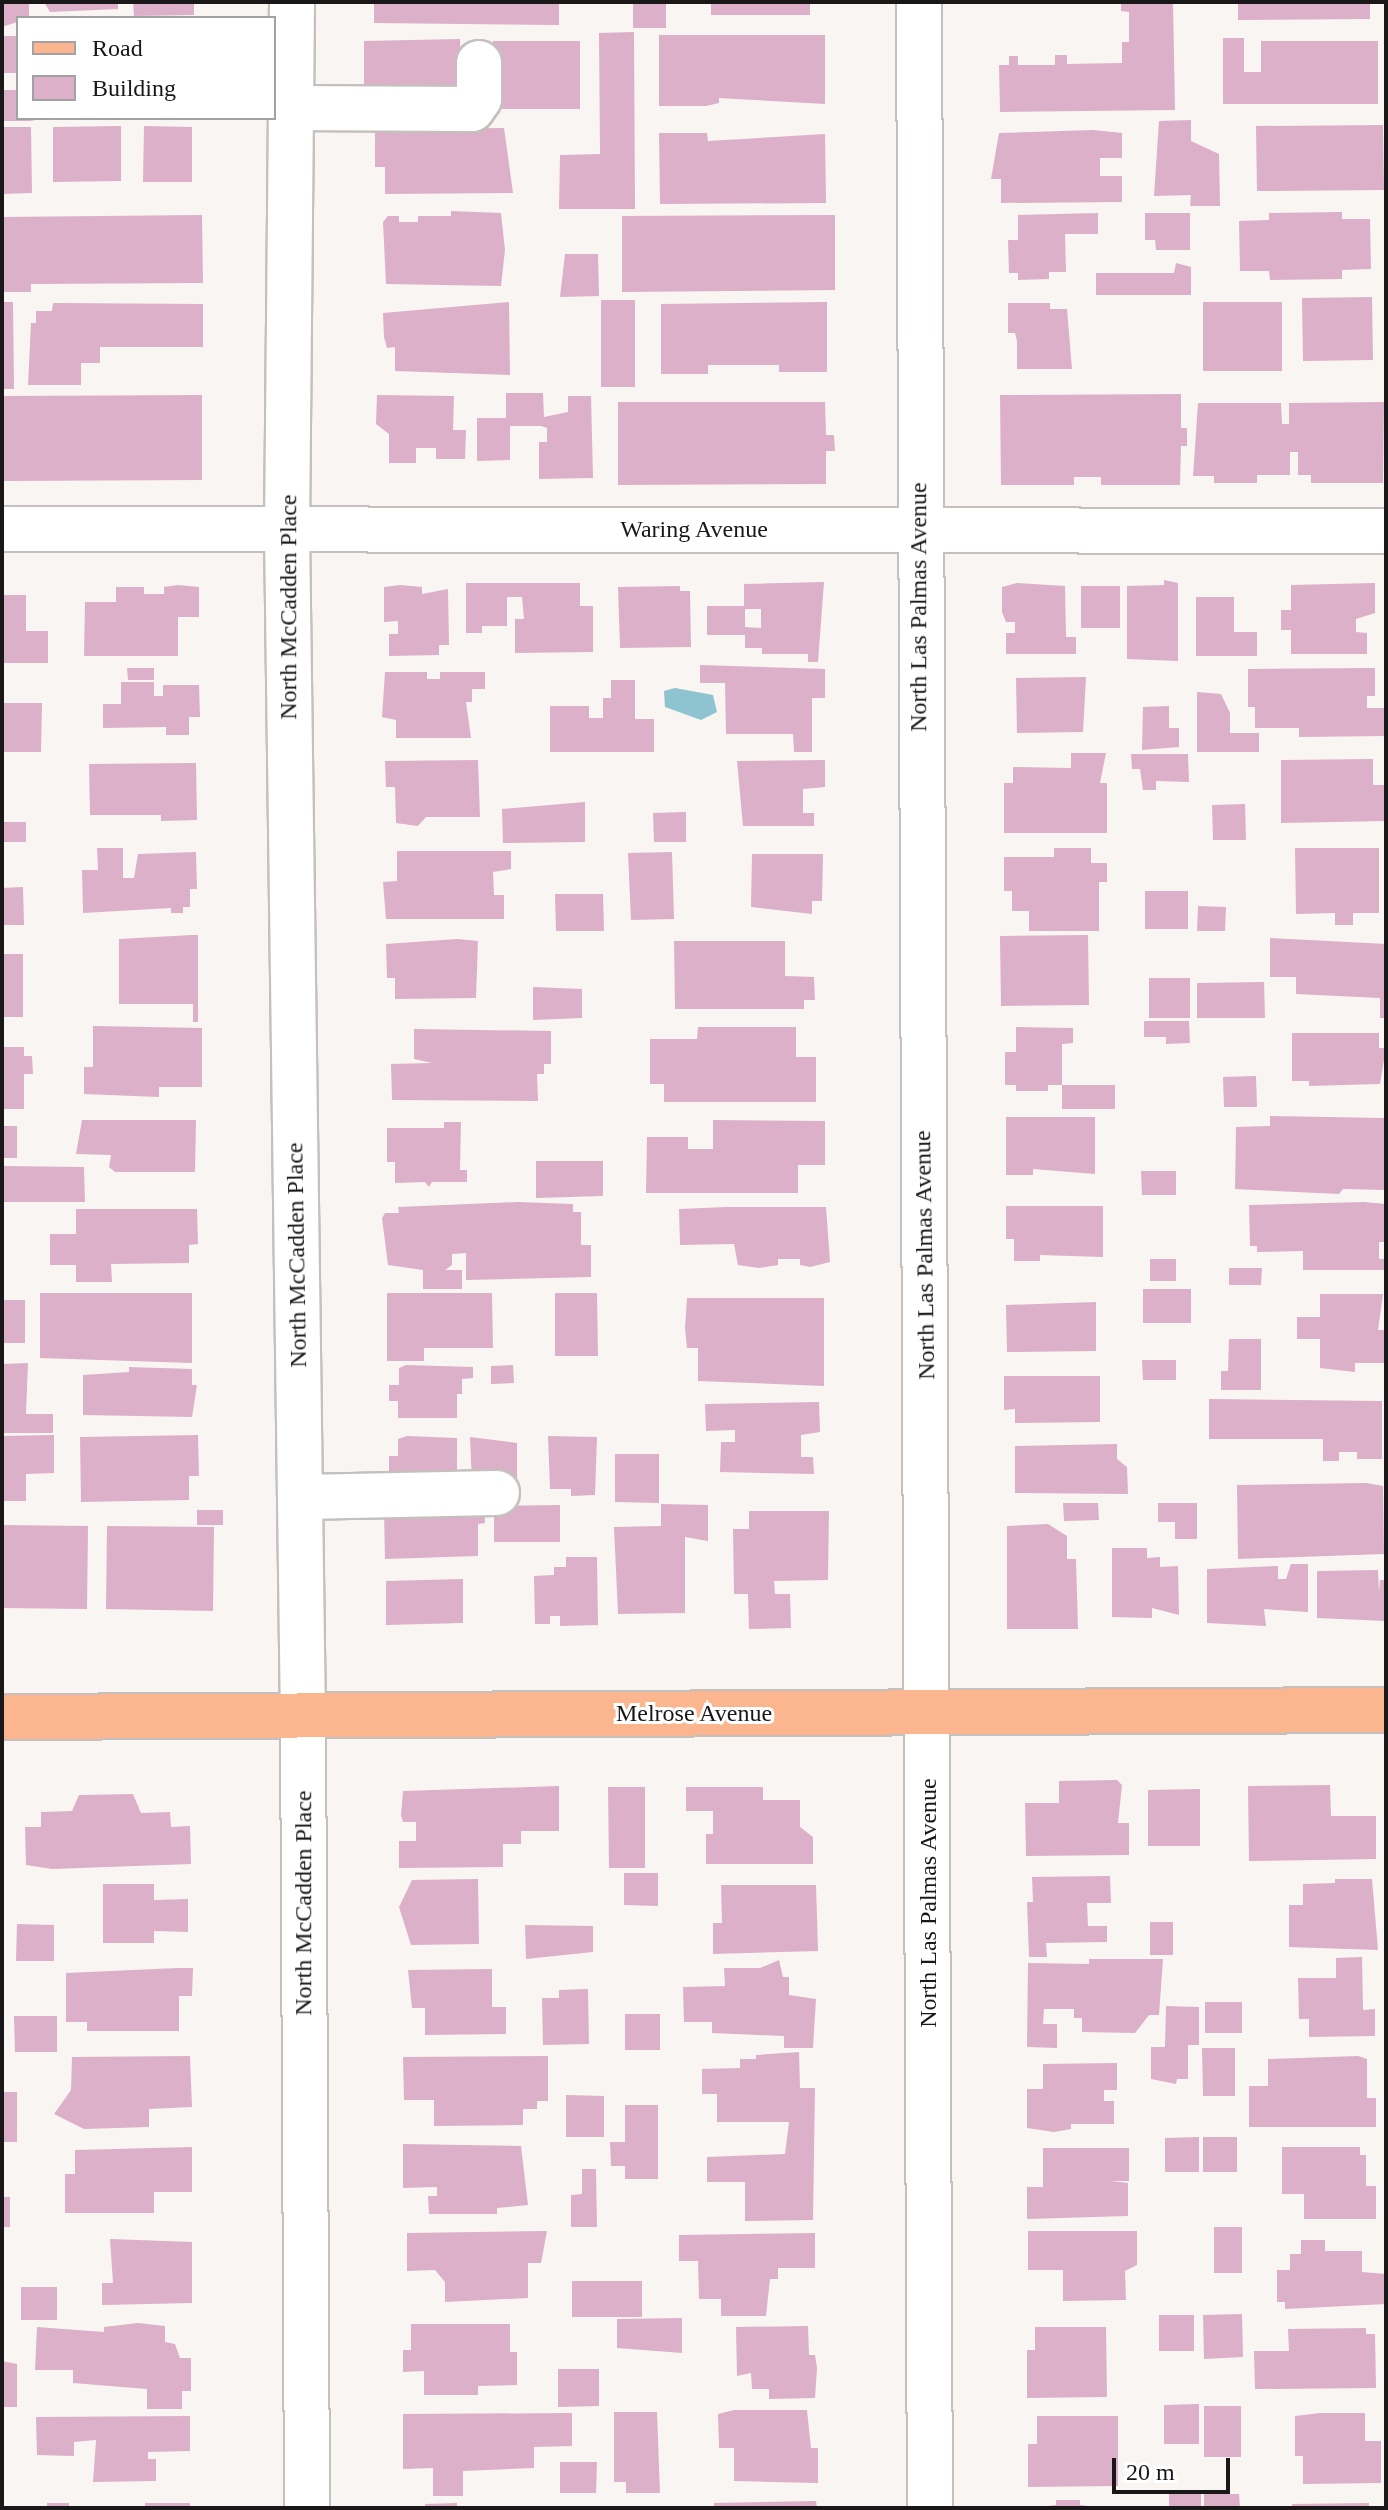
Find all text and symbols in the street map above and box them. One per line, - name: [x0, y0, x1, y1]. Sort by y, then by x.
- legend: [16, 16, 276, 120]
- text: Road: [92, 35, 143, 61]
- text: Building: [92, 75, 176, 101]
- street label: North Las Palmas Avenue: [905, 482, 933, 732]
- street label: North McCadden Place: [275, 494, 303, 720]
- street label: Waring Avenue: [620, 516, 768, 544]
- street label: North Las Palmas Avenue: [908, 1129, 942, 1381]
- street label: North McCadden Place: [281, 1142, 313, 1368]
- street label: Melrose Avenue: [615, 1700, 773, 1728]
- street label: North Las Palmas Avenue: [915, 1778, 943, 2028]
- street label: North McCadden Place: [290, 1790, 318, 2016]
- scale bar: [1116, 2442, 1234, 2492]
- text: 20 m: [1126, 2459, 1175, 2485]

